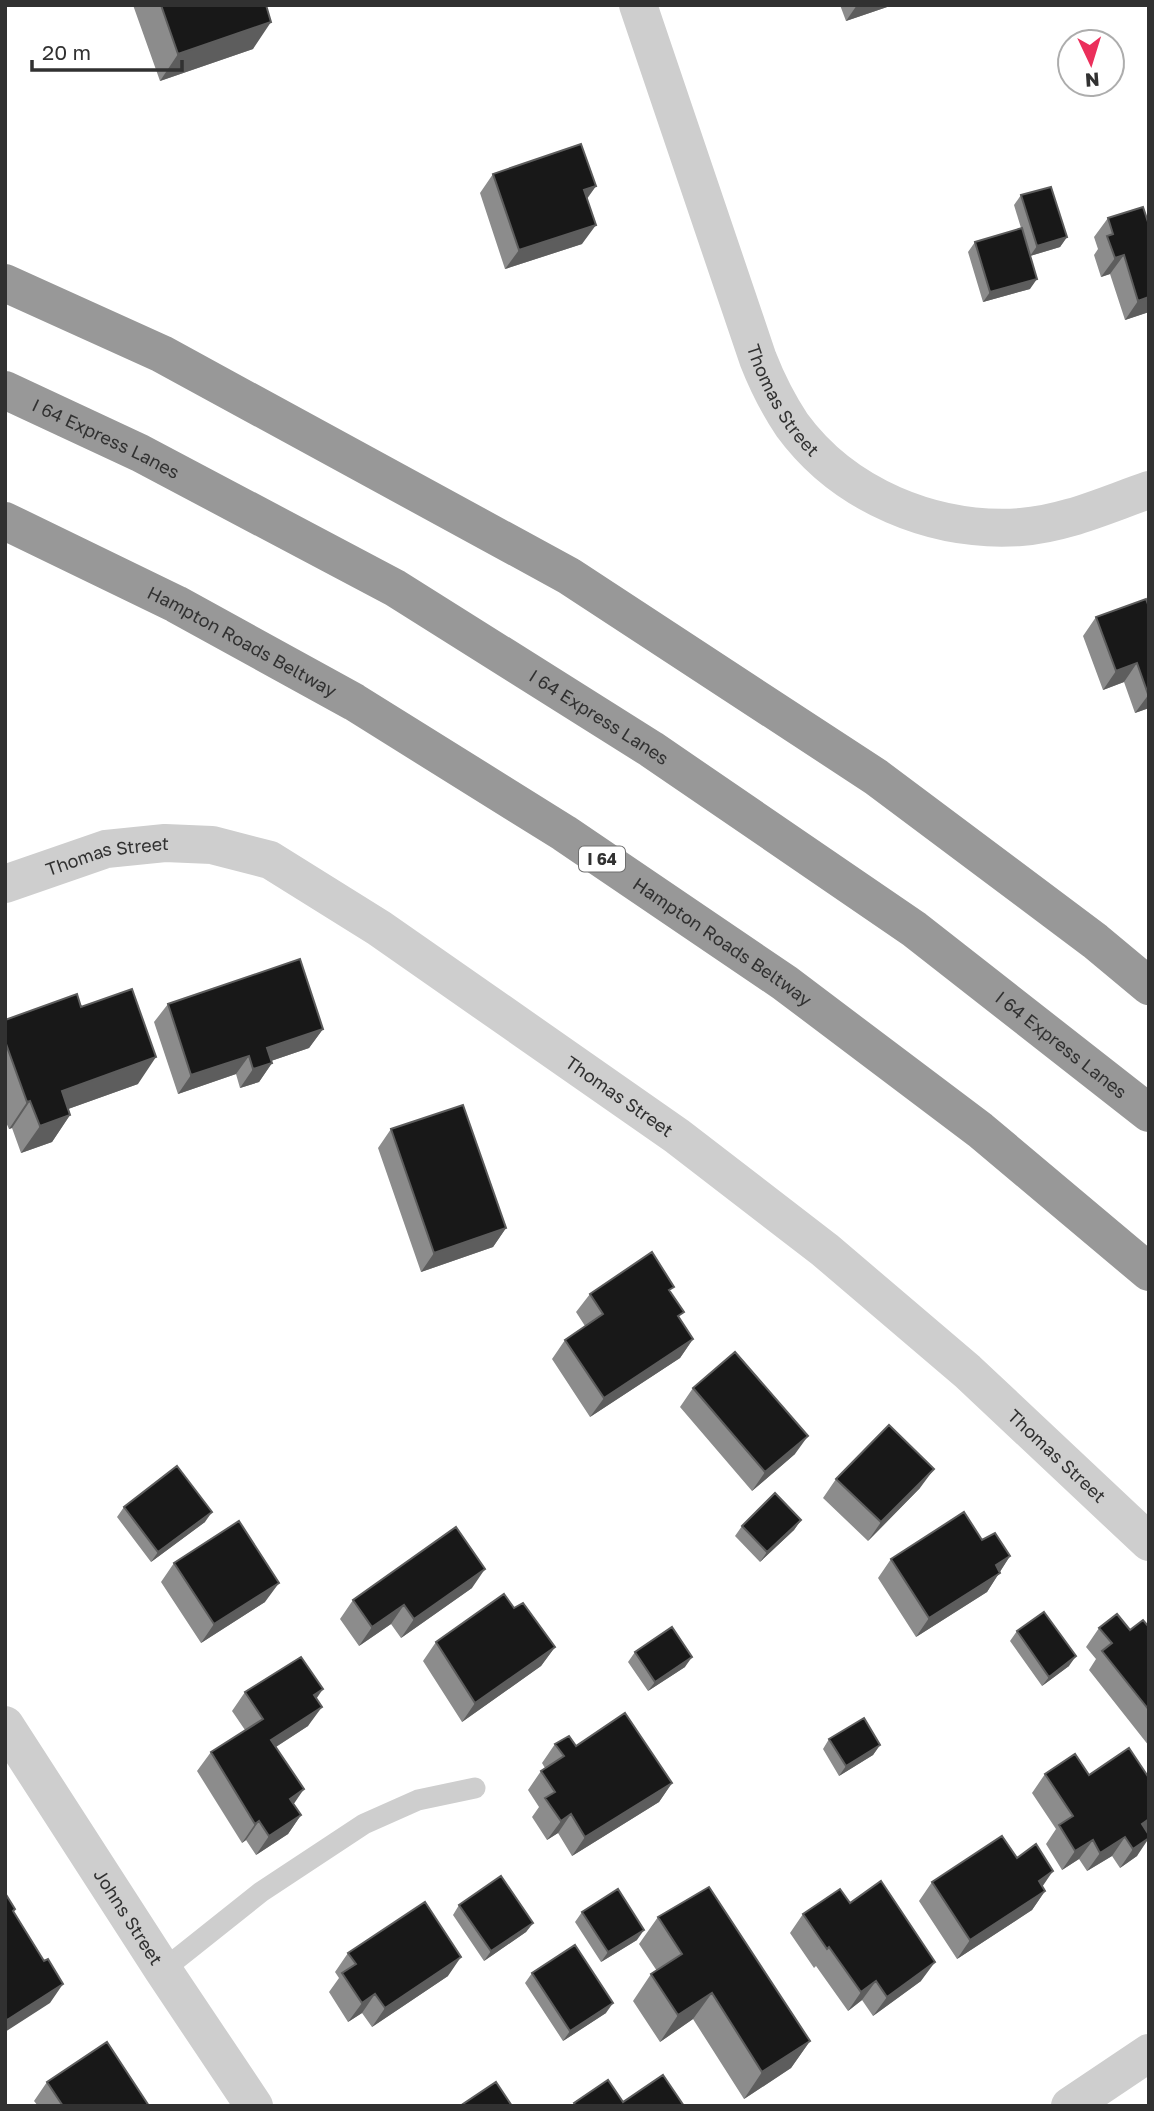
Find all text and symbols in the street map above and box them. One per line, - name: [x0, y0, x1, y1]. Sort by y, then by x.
- scale bar: [32, 28, 182, 72]
- north arrow: [1056, 28, 1126, 98]
- text: 20 m: [42, 39, 91, 65]
- text: N: [1084, 68, 1100, 92]
- street label: Thomas Street: [743, 341, 824, 461]
- street label: I 64 Express Lanes: [29, 393, 184, 483]
- street label: Hampton Roads Beltway: [144, 581, 341, 701]
- street label: I 64 Express Lanes: [525, 664, 673, 769]
- street label: Thomas Street: [43, 832, 170, 880]
- road number: I 64: [579, 846, 625, 872]
- street label: Hampton Roads Beltway: [629, 872, 817, 1011]
- street label: I 64 Express Lanes: [991, 986, 1132, 1103]
- street label: Thomas Street: [561, 1051, 678, 1141]
- street label: Thomas Street: [1003, 1404, 1111, 1507]
- street label: Johns Street: [89, 1864, 168, 1969]

